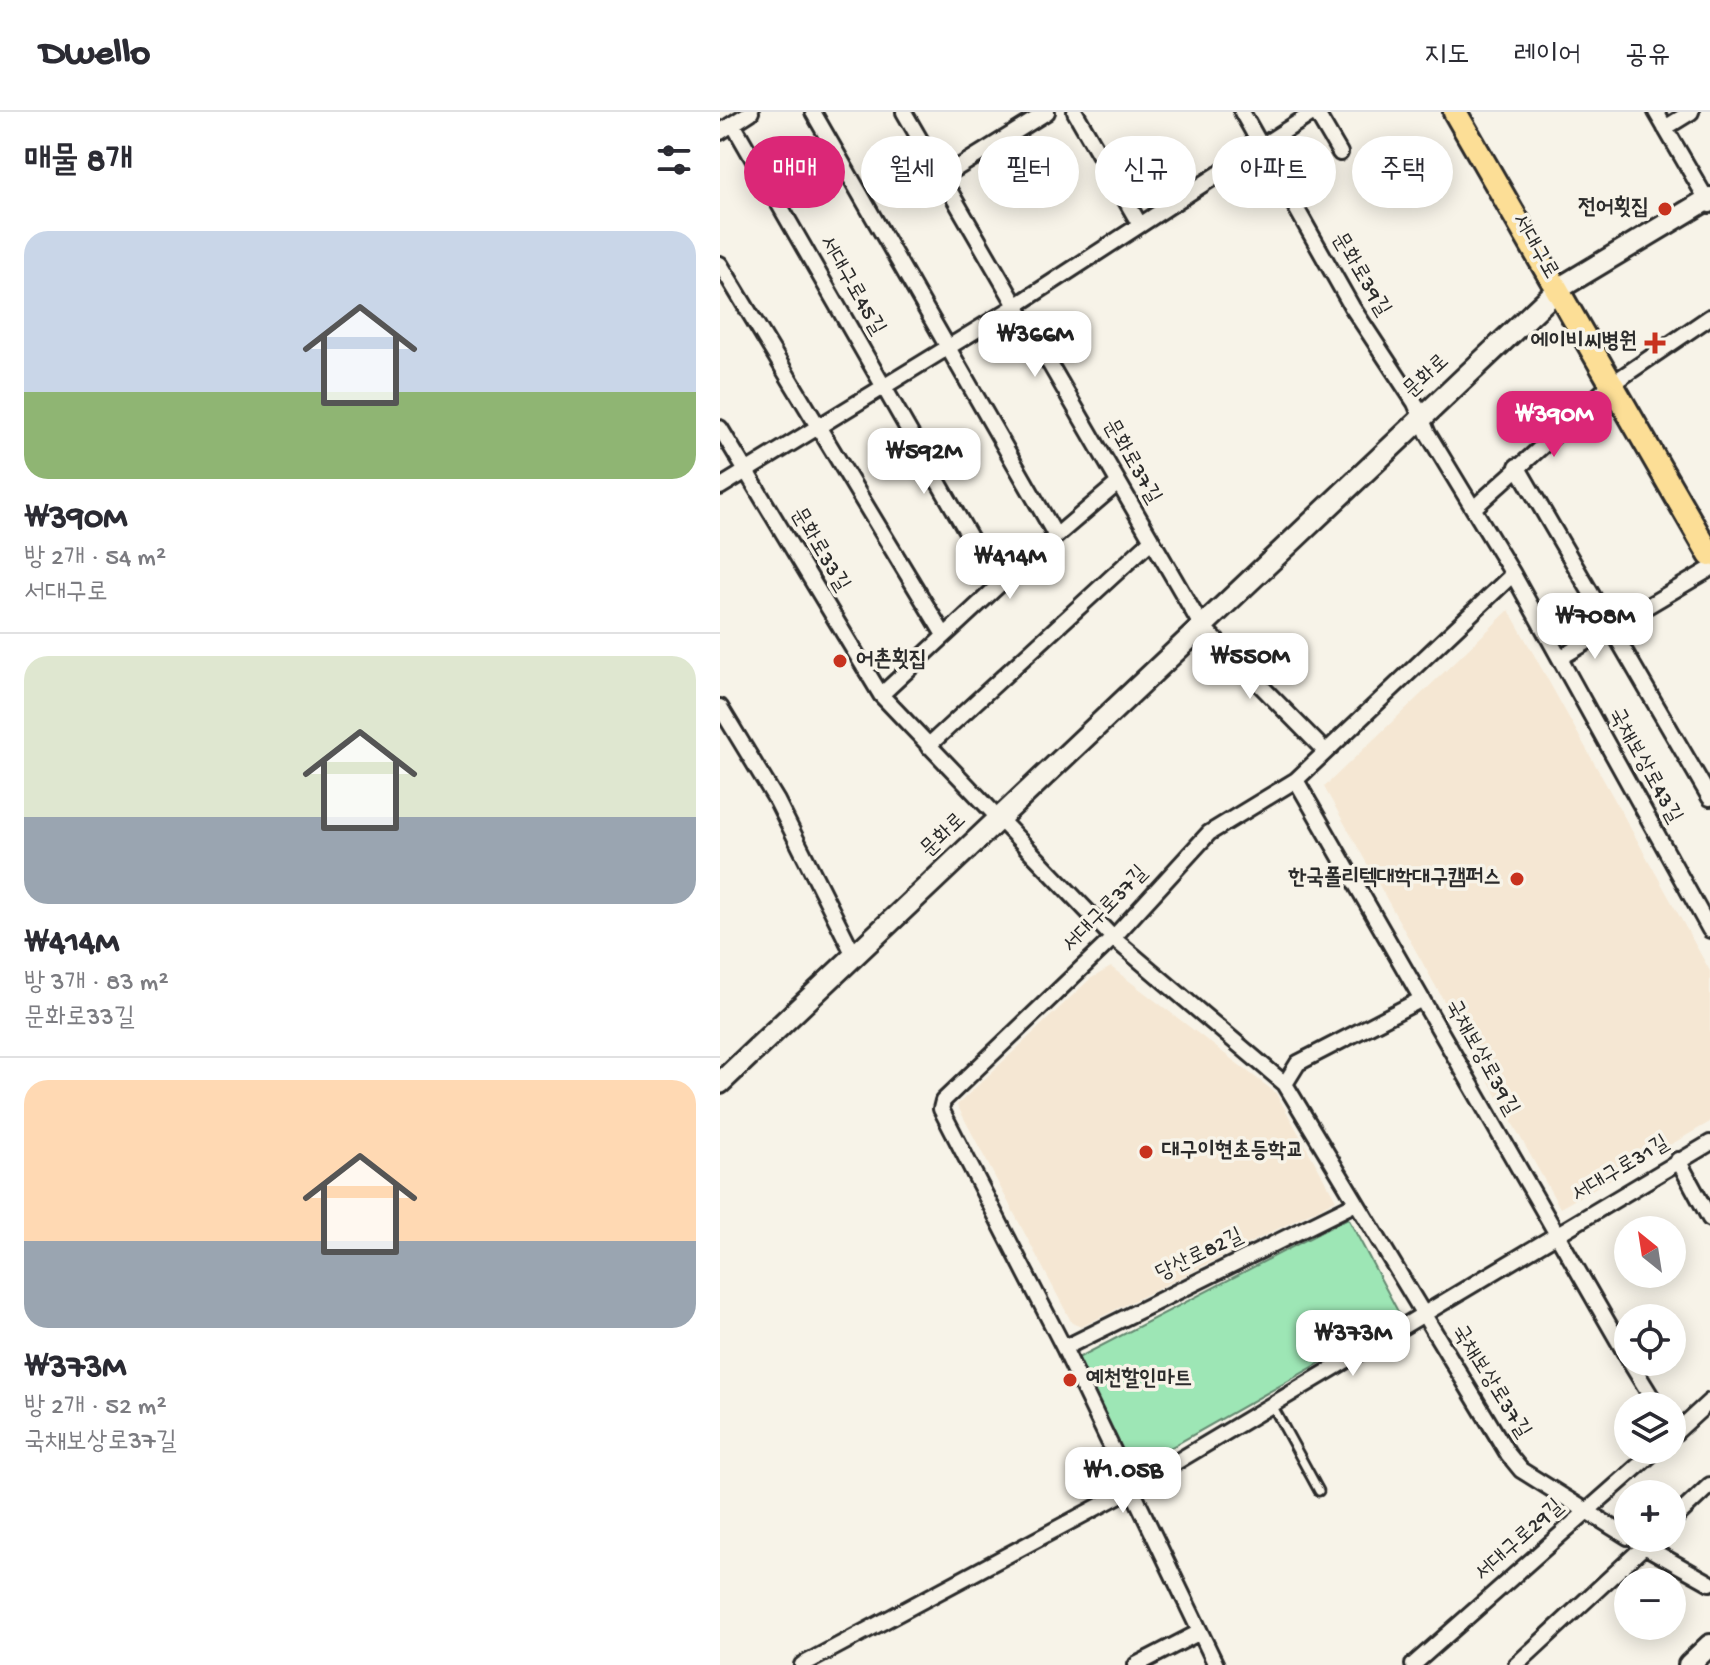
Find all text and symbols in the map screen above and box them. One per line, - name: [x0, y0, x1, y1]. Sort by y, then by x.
- text: Dwello: [40, 33, 150, 77]
- text: 지도: [1424, 40, 1469, 73]
- text: 레이어: [1513, 40, 1581, 73]
- text: 공유: [1625, 40, 1670, 73]
- chip: 매매: [744, 136, 845, 208]
- chip: 월세: [861, 136, 962, 208]
- chip: 필터: [978, 136, 1079, 208]
- chip: 신규: [1095, 136, 1196, 208]
- chip: 아파트: [1212, 136, 1336, 208]
- chip: 주택: [1352, 136, 1453, 208]
- icon: filters: [652, 138, 696, 182]
- text: 매물 8개: [24, 143, 133, 183]
- place label: 전어횟집: [1578, 195, 1649, 222]
- marker: 전어횟집: [1656, 200, 1674, 218]
- street label: 서대구로: [1505, 210, 1563, 284]
- street label: 문화로39길: [1325, 228, 1395, 322]
- street label: 서대구로45길: [812, 232, 890, 341]
- icon: home: [288, 283, 432, 427]
- pin: ₩366M: [979, 311, 1091, 379]
- text: ₩366M: [996, 321, 1074, 352]
- place label: 에이비씨병원: [1531, 330, 1637, 356]
- marker: 에이비씨병원: [1644, 332, 1666, 354]
- street label: 문화로: [1399, 349, 1455, 405]
- pin: ₩390M: [1498, 391, 1610, 459]
- text: ₩390M: [1515, 401, 1593, 432]
- street label: 문화로37길: [1096, 415, 1166, 509]
- pin: ₩592M: [868, 428, 980, 496]
- text: ₩592M: [886, 438, 962, 469]
- text: ₩390M: [24, 500, 127, 540]
- street label: 문화로33길: [784, 503, 854, 597]
- pin: ₩414M: [954, 533, 1066, 601]
- text: ₩414M: [974, 543, 1046, 574]
- text: 방 2개 · 54 m²: [24, 544, 166, 575]
- text: 서대구로: [24, 579, 108, 610]
- pin: ₩708M: [1539, 593, 1651, 661]
- text: ₩708M: [1555, 603, 1635, 634]
- pin: ₩550M: [1194, 633, 1306, 701]
- text: ₩550M: [1210, 643, 1290, 674]
- place label: 어촌횟집: [856, 647, 927, 674]
- marker: 어촌횟집: [831, 652, 849, 670]
- street label: 국채보상로43길: [1602, 704, 1687, 829]
- icon: home: [288, 708, 432, 852]
- street label: 문화로: [916, 808, 972, 864]
- street label: 서대구로37길: [1058, 861, 1154, 959]
- place label: 한국폴리텍대학대구캠퍼스: [1288, 866, 1501, 892]
- marker: 한국폴리텍대학대구캠퍼스: [1508, 870, 1526, 888]
- text: ₩414M: [24, 925, 119, 965]
- text: 방 3개 · 83 m²: [24, 969, 169, 1000]
- street label: 국채보상로39길: [1438, 995, 1524, 1121]
- text: 문화로33길: [24, 1004, 135, 1035]
- street label: 서대구로31길: [1568, 1131, 1675, 1209]
- icon: home: [288, 1132, 432, 1276]
- place label: 대구이현초등학교: [1162, 1139, 1304, 1165]
- marker: 대구이현초등학교: [1137, 1143, 1155, 1161]
- north arrow: [1614, 1216, 1686, 1288]
- map controls: [1614, 1216, 1686, 1640]
- street label: 당산로82길: [1152, 1224, 1248, 1288]
- button: locate: [1614, 1304, 1686, 1376]
- pin: ₩373M: [1297, 1310, 1409, 1378]
- text: ₩373M: [1314, 1320, 1392, 1351]
- street label: 국채보상로37길: [1445, 1320, 1535, 1444]
- text: ₩373M: [24, 1349, 126, 1389]
- place label: 예천할인마트: [1086, 1367, 1192, 1393]
- marker: 예천할인마트: [1061, 1371, 1079, 1389]
- button: layers: [1614, 1392, 1686, 1464]
- text: 방 2개 · 52 m²: [24, 1393, 167, 1424]
- text: 국채보상로37길: [24, 1428, 177, 1459]
- pin: ₩1.05B: [1058, 1447, 1188, 1515]
- text: ₩1.05B: [1083, 1457, 1163, 1488]
- button: +: [1614, 1480, 1686, 1552]
- street label: 서대구로29길: [1470, 1494, 1570, 1588]
- button: −: [1614, 1568, 1686, 1640]

